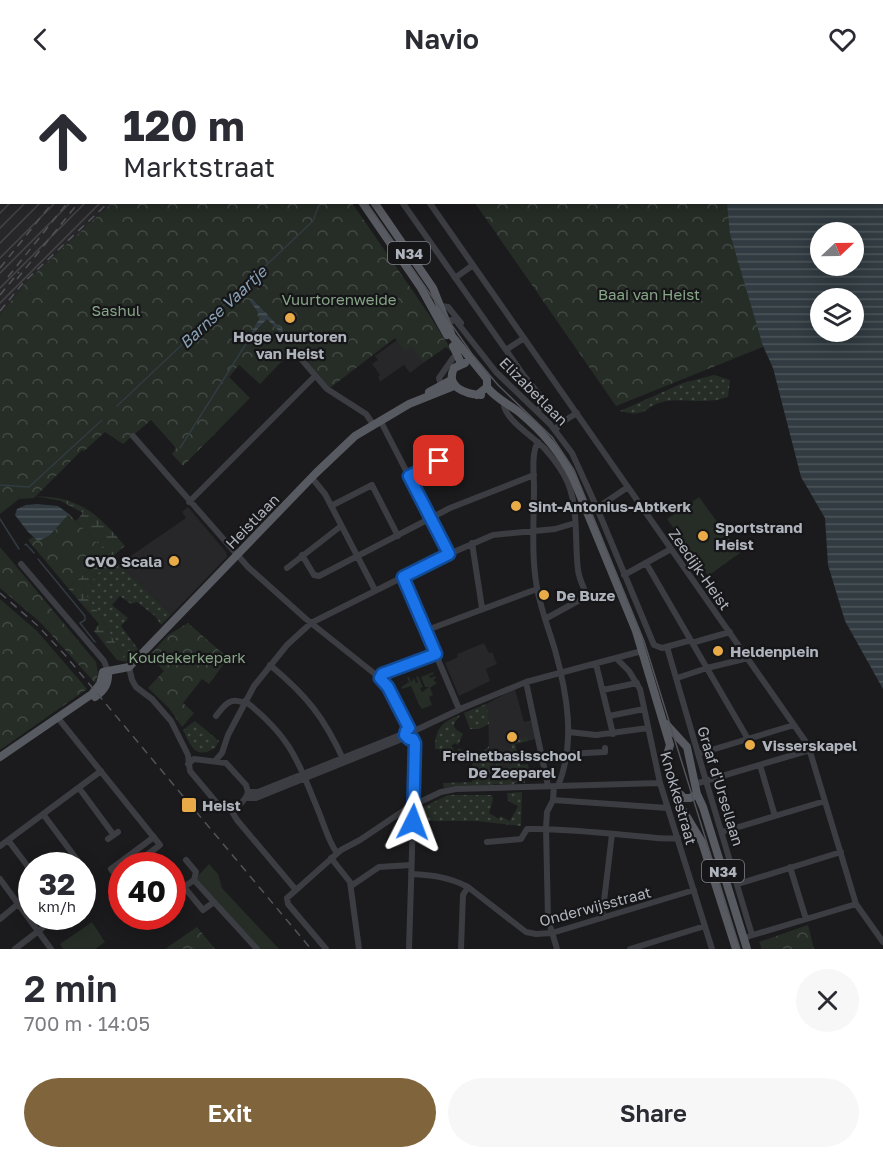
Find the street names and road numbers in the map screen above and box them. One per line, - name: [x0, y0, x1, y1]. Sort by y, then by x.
- road number: N34: [388, 242, 430, 264]
- street label: Elizabetlaan: [496, 353, 572, 429]
- street label: Heistlaan: [222, 490, 282, 552]
- street label: Zeedijk-Heist: [665, 525, 735, 613]
- street label: Graaf d'Ursellaan: [694, 724, 748, 848]
- street label: Knokkestraat: [657, 749, 701, 847]
- road number: N34: [702, 860, 744, 882]
- street label: Onderwijsstraat: [537, 882, 653, 930]

